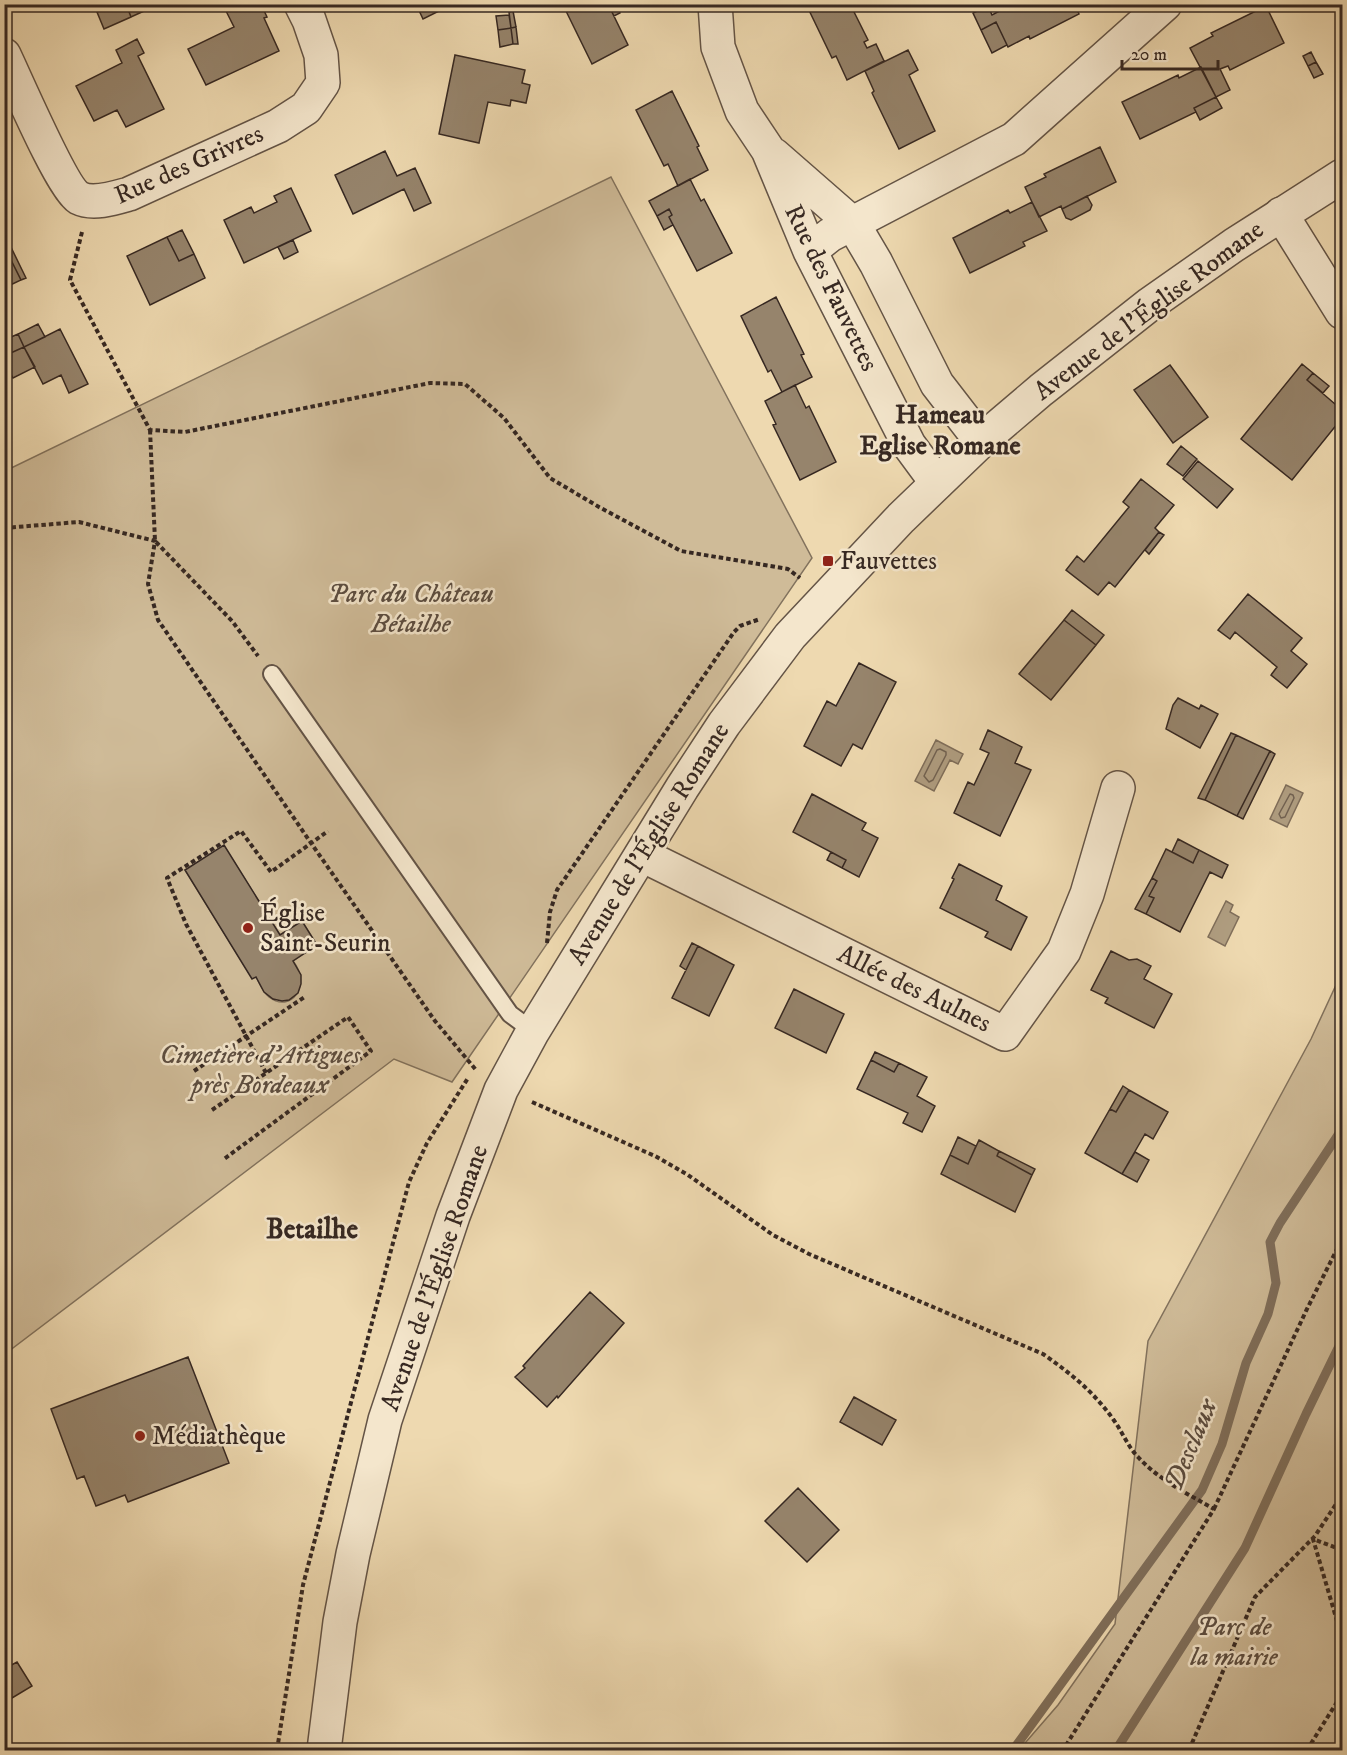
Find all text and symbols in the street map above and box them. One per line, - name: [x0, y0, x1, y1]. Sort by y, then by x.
- scale bar: [1122, 33, 1218, 71]
- text: 20 m: [1131, 44, 1167, 66]
- street label: Rue des Grivres: [110, 118, 268, 212]
- street label: Rue des Fauvettes: [776, 199, 886, 377]
- street label: Avenue de l'Église Romane: [1027, 214, 1271, 408]
- district label: Hameau Eglise Romane: [859, 398, 1021, 463]
- place label: Fauvettes: [840, 545, 937, 578]
- marker: Fauvettes: [821, 554, 835, 568]
- park label: Parc du Château Bétailhe: [328, 578, 494, 641]
- street label: Avenue de l'Église Romane: [561, 717, 737, 971]
- place label: Église Saint-Seurin: [260, 897, 391, 960]
- marker: Église Saint-Seurin: [241, 921, 255, 935]
- street label: Allée des Aulnes: [832, 938, 996, 1040]
- park label: Cimetière d'Artigues près Bordeaux: [160, 1039, 361, 1102]
- street label: Avenue de l'Église Romane: [374, 1140, 496, 1416]
- district label: Betailhe: [266, 1212, 358, 1247]
- water label: Desclaux: [1157, 1393, 1226, 1496]
- place label: Médiathèque: [152, 1420, 286, 1453]
- marker: Médiathèque: [133, 1429, 147, 1443]
- park label: Parc de la mairie: [1189, 1611, 1279, 1674]

